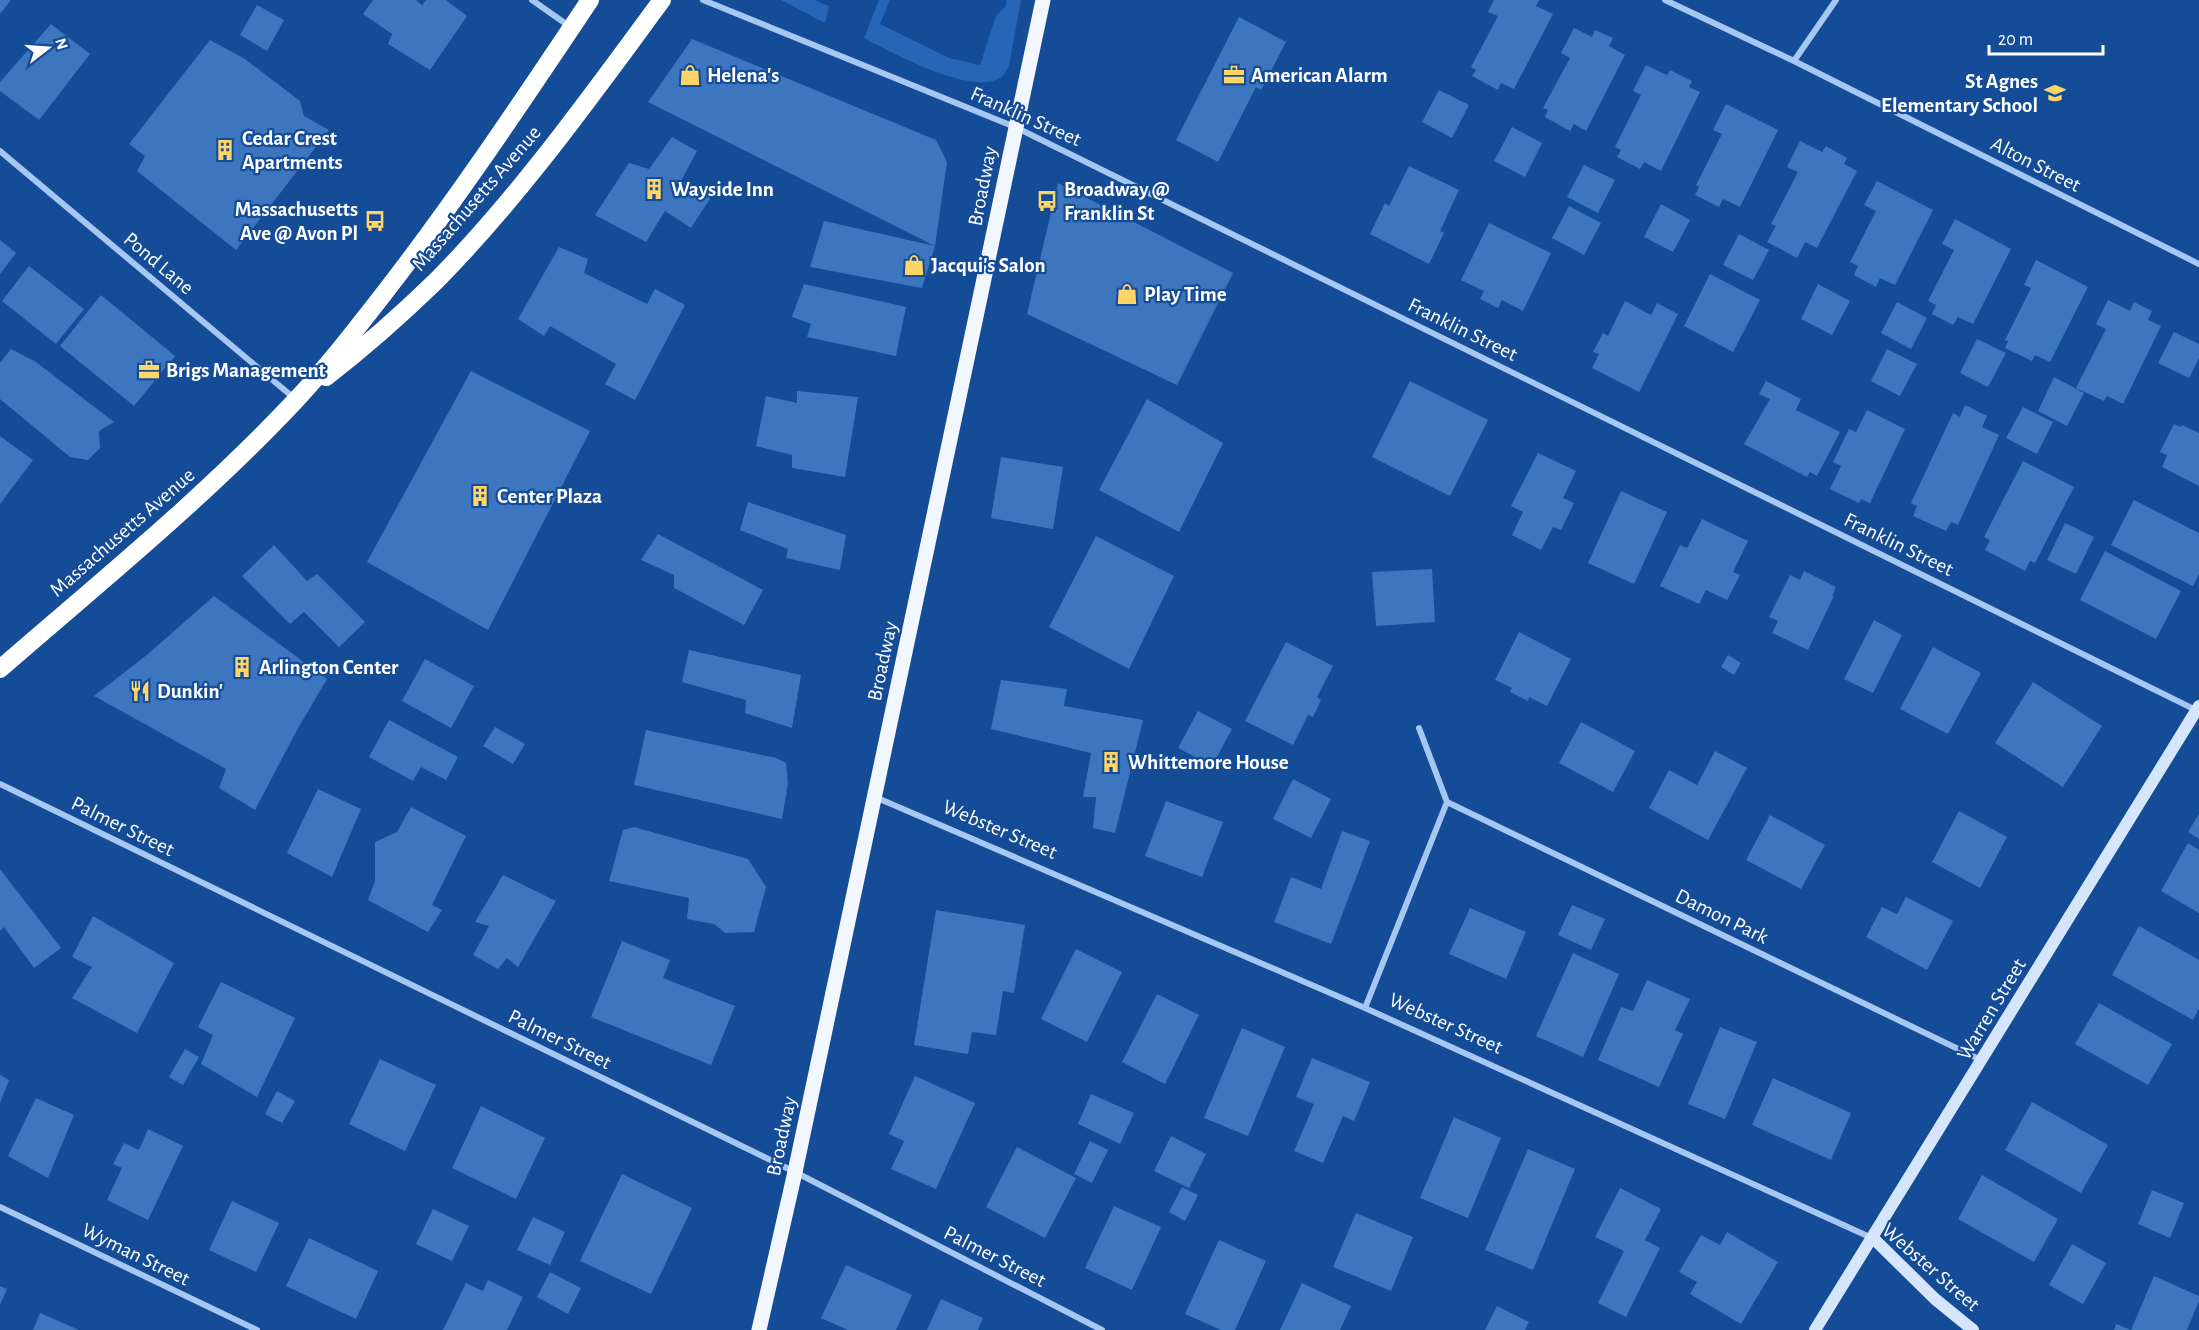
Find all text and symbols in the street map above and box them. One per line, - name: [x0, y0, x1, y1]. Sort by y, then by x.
- north arrow: [18, 18, 78, 78]
- scale bar: [1989, 18, 2103, 56]
- text: 20 m: [1998, 31, 2033, 49]
- text: N: [52, 36, 71, 52]
- shop icon: Helena's: [678, 63, 702, 87]
- office icon: American Alarm: [1222, 63, 1246, 87]
- place label: Helena's: [707, 65, 779, 86]
- place label: American Alarm: [1251, 65, 1388, 86]
- place label: St Agnes Elementary School: [1881, 71, 2038, 116]
- school or university icon: St Agnes Elementary School: [2043, 81, 2067, 105]
- street label: Franklin Street: [967, 83, 1085, 150]
- street label: Massachusetts Avenue: [408, 122, 545, 275]
- place label: Cedar Crest Apartments: [242, 128, 343, 173]
- street label: Alton Street: [1988, 133, 2084, 196]
- building icon: Cedar Crest Apartments: [213, 138, 237, 162]
- street label: Broadway: [964, 144, 1001, 228]
- building icon: Wayside Inn: [642, 177, 666, 201]
- place label: Wayside Inn: [671, 179, 774, 200]
- place label: Broadway @ Franklin St: [1064, 179, 1170, 224]
- bus stop icon: Broadway @ Franklin St: [1035, 189, 1059, 213]
- place label: Massachusetts Ave @ Avon Pl: [235, 199, 358, 244]
- bus stop icon: Massachusetts Ave @ Avon Pl: [363, 209, 387, 233]
- street label: Pond Lane: [120, 228, 198, 298]
- shop icon: Jacqui's Salon: [902, 253, 926, 277]
- place label: Jacqui's Salon: [931, 255, 1046, 276]
- shop icon: Play Time: [1115, 282, 1139, 306]
- place label: Play Time: [1144, 284, 1227, 305]
- street label: Franklin Street: [1405, 294, 1521, 365]
- office icon: Brigs Management: [137, 358, 161, 382]
- place label: Brigs Management: [166, 360, 326, 381]
- street label: Massachusetts Avenue: [46, 464, 199, 601]
- building icon: Center Plaza: [468, 484, 492, 508]
- place label: Center Plaza: [497, 486, 602, 507]
- street label: Franklin Street: [1841, 509, 1957, 580]
- street label: Broadway: [864, 619, 901, 703]
- building icon: Arlington Center: [230, 655, 254, 679]
- place label: Arlington Center: [259, 657, 399, 678]
- restaurant icon: Dunkin': [128, 679, 152, 703]
- place label: Dunkin': [157, 681, 223, 702]
- building icon: Whittemore House: [1099, 750, 1123, 774]
- place label: Whittemore House: [1128, 752, 1289, 773]
- street label: Palmer Street: [68, 793, 178, 860]
- street label: Webster Street: [940, 796, 1060, 863]
- street label: Damon Park: [1672, 885, 1772, 948]
- street label: Warren Street: [1953, 955, 2030, 1064]
- street label: Webster Street: [1386, 989, 1506, 1058]
- street label: Palmer Street: [505, 1006, 615, 1073]
- street label: Broadway: [763, 1094, 800, 1178]
- street label: Wyman Street: [78, 1219, 193, 1290]
- street label: Webster Street: [1878, 1219, 1984, 1315]
- street label: Palmer Street: [940, 1222, 1049, 1291]

